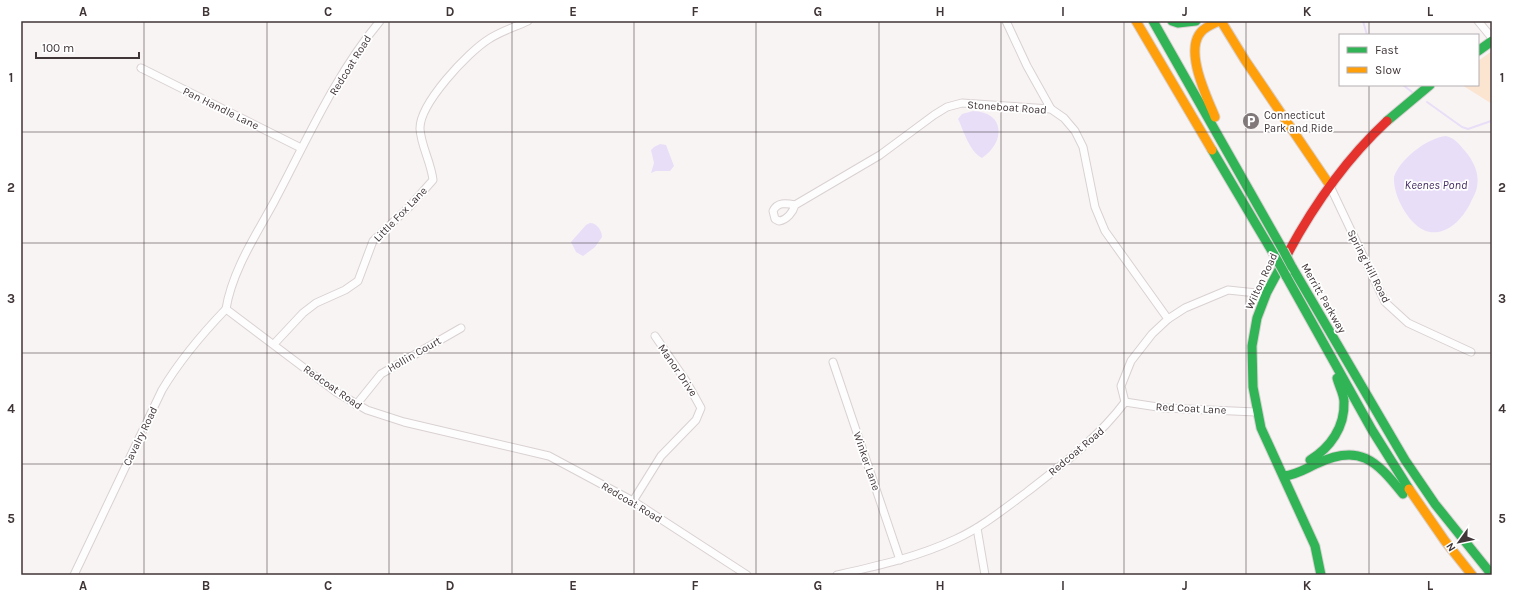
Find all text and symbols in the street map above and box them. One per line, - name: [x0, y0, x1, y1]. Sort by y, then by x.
- text: A: [79, 4, 87, 19]
- text: B: [202, 4, 210, 19]
- text: C: [324, 4, 332, 19]
- text: D: [446, 4, 455, 19]
- text: E: [569, 4, 577, 19]
- text: F: [691, 4, 699, 19]
- text: G: [814, 4, 822, 19]
- text: H: [935, 4, 945, 19]
- text: I: [1061, 4, 1065, 19]
- text: J: [1182, 4, 1188, 19]
- text: K: [1303, 4, 1312, 19]
- text: L: [1427, 4, 1434, 19]
- street label: Redcoat Road: [327, 33, 374, 98]
- scale bar: [36, 34, 139, 60]
- legend: [1339, 34, 1479, 86]
- text: 100 m: [42, 41, 74, 55]
- text: Fast: [1375, 43, 1399, 57]
- text: Slow: [1375, 63, 1401, 77]
- text: 1: [9, 70, 13, 85]
- text: 1: [1500, 70, 1504, 85]
- street label: Pan Handle Lane: [181, 84, 261, 133]
- street label: Stoneboat Road: [967, 98, 1047, 117]
- place label: Connecticut Park and Ride: [1264, 109, 1333, 135]
- parking icon: Connecticut Park and Ride: [1241, 111, 1261, 131]
- water label: Keenes Pond: [1405, 178, 1468, 192]
- text: 2: [7, 180, 15, 195]
- text: 2: [1498, 180, 1506, 195]
- street label: Little Fox Lane: [371, 184, 430, 244]
- street label: Spring Hill Road: [1344, 227, 1393, 305]
- street label: Wilton Road: [1243, 251, 1280, 312]
- street label: Merritt Parkway: [1298, 261, 1349, 336]
- text: 3: [7, 291, 15, 306]
- text: 3: [1498, 291, 1506, 306]
- street label: Hollin Court: [385, 334, 443, 375]
- street label: Manor Drive: [655, 342, 700, 399]
- street label: Redcoat Road: [301, 362, 365, 412]
- street label: Red Coat Lane: [1155, 400, 1227, 417]
- text: 4: [7, 401, 15, 416]
- text: 4: [1498, 401, 1506, 416]
- street label: Cavalry Road: [120, 404, 160, 468]
- street label: Redcoat Road: [1046, 424, 1107, 478]
- street label: Winker Lane: [850, 430, 883, 493]
- street label: Redcoat Road: [599, 479, 665, 526]
- text: 5: [7, 511, 15, 526]
- text: 5: [1498, 511, 1506, 526]
- north arrow: [1439, 522, 1479, 562]
- text: N: [1443, 540, 1459, 554]
- text: A: [79, 578, 87, 593]
- text: B: [202, 578, 210, 593]
- text: C: [324, 578, 332, 593]
- text: D: [446, 578, 455, 593]
- text: E: [569, 578, 577, 593]
- text: F: [691, 578, 699, 593]
- text: G: [814, 578, 822, 593]
- text: H: [935, 578, 945, 593]
- text: I: [1061, 578, 1065, 593]
- text: J: [1182, 578, 1188, 593]
- text: K: [1303, 578, 1312, 593]
- text: L: [1427, 578, 1434, 593]

